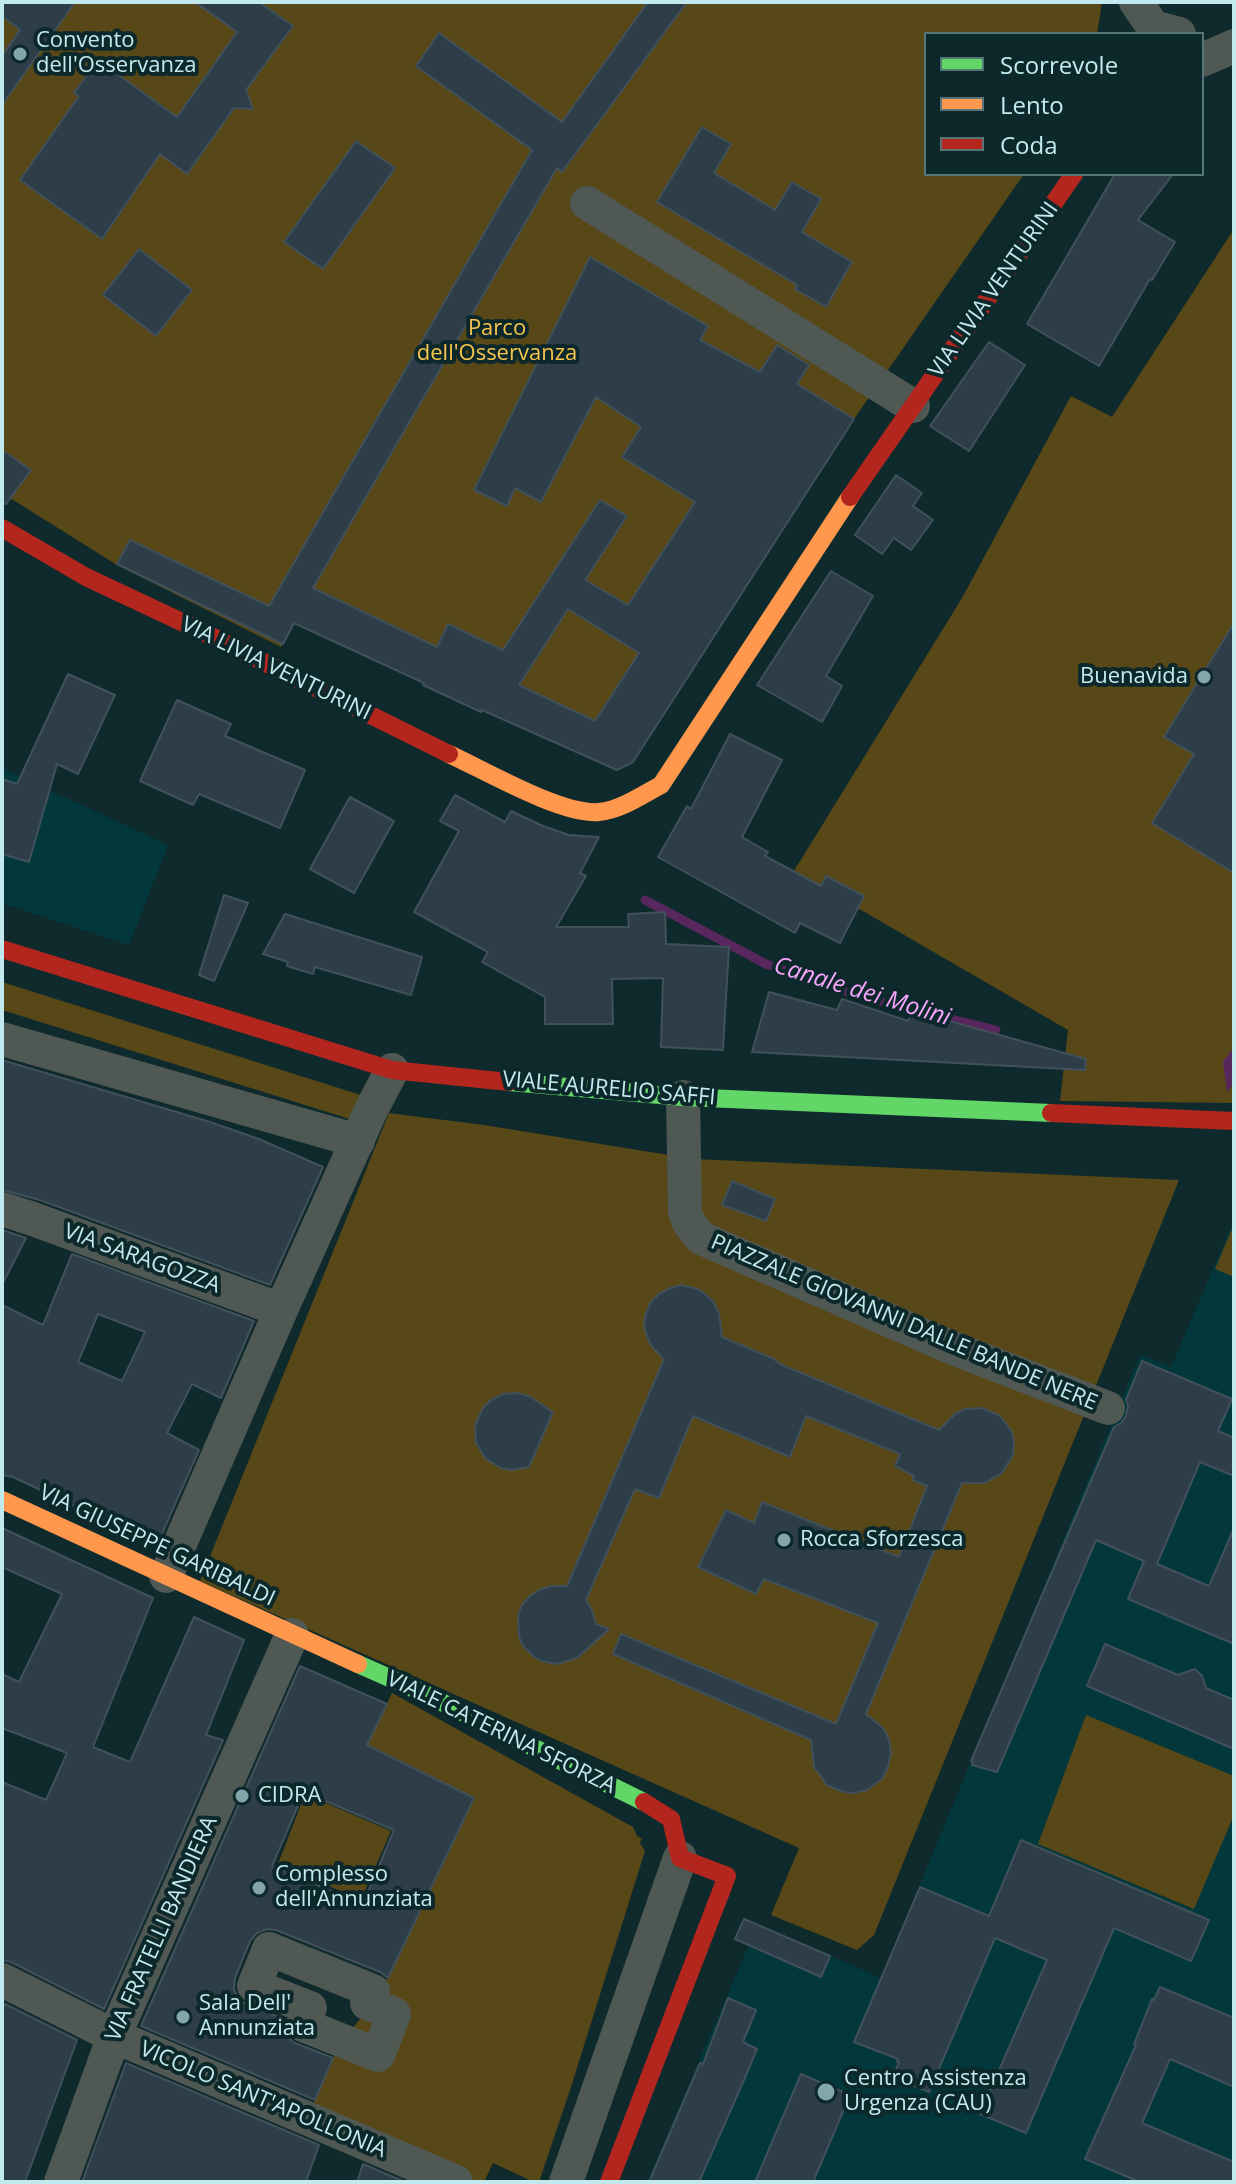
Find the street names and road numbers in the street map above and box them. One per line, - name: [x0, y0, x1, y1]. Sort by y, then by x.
- street label: VIA LIVIA VENTURINI: [924, 197, 1064, 383]
- street label: VIA LIVIA VENTURINI: [177, 612, 375, 726]
- street label: VIALE AURELIO SAFFI: [501, 1067, 717, 1111]
- street label: VIA SARAGOZZA: [60, 1218, 224, 1300]
- street label: PIAZZALE GIOVANNI DALLE BANDE NERE: [707, 1229, 1101, 1417]
- street label: VIA GIUSEPPE GARIBALDI: [35, 1480, 279, 1612]
- street label: VIALE CATERINA SFORZA: [382, 1666, 620, 1800]
- street label: VIA FRATELLI BANDIERA: [100, 1812, 224, 2046]
- street label: VICOLO SANT'APOLLONIA: [136, 2036, 390, 2164]

